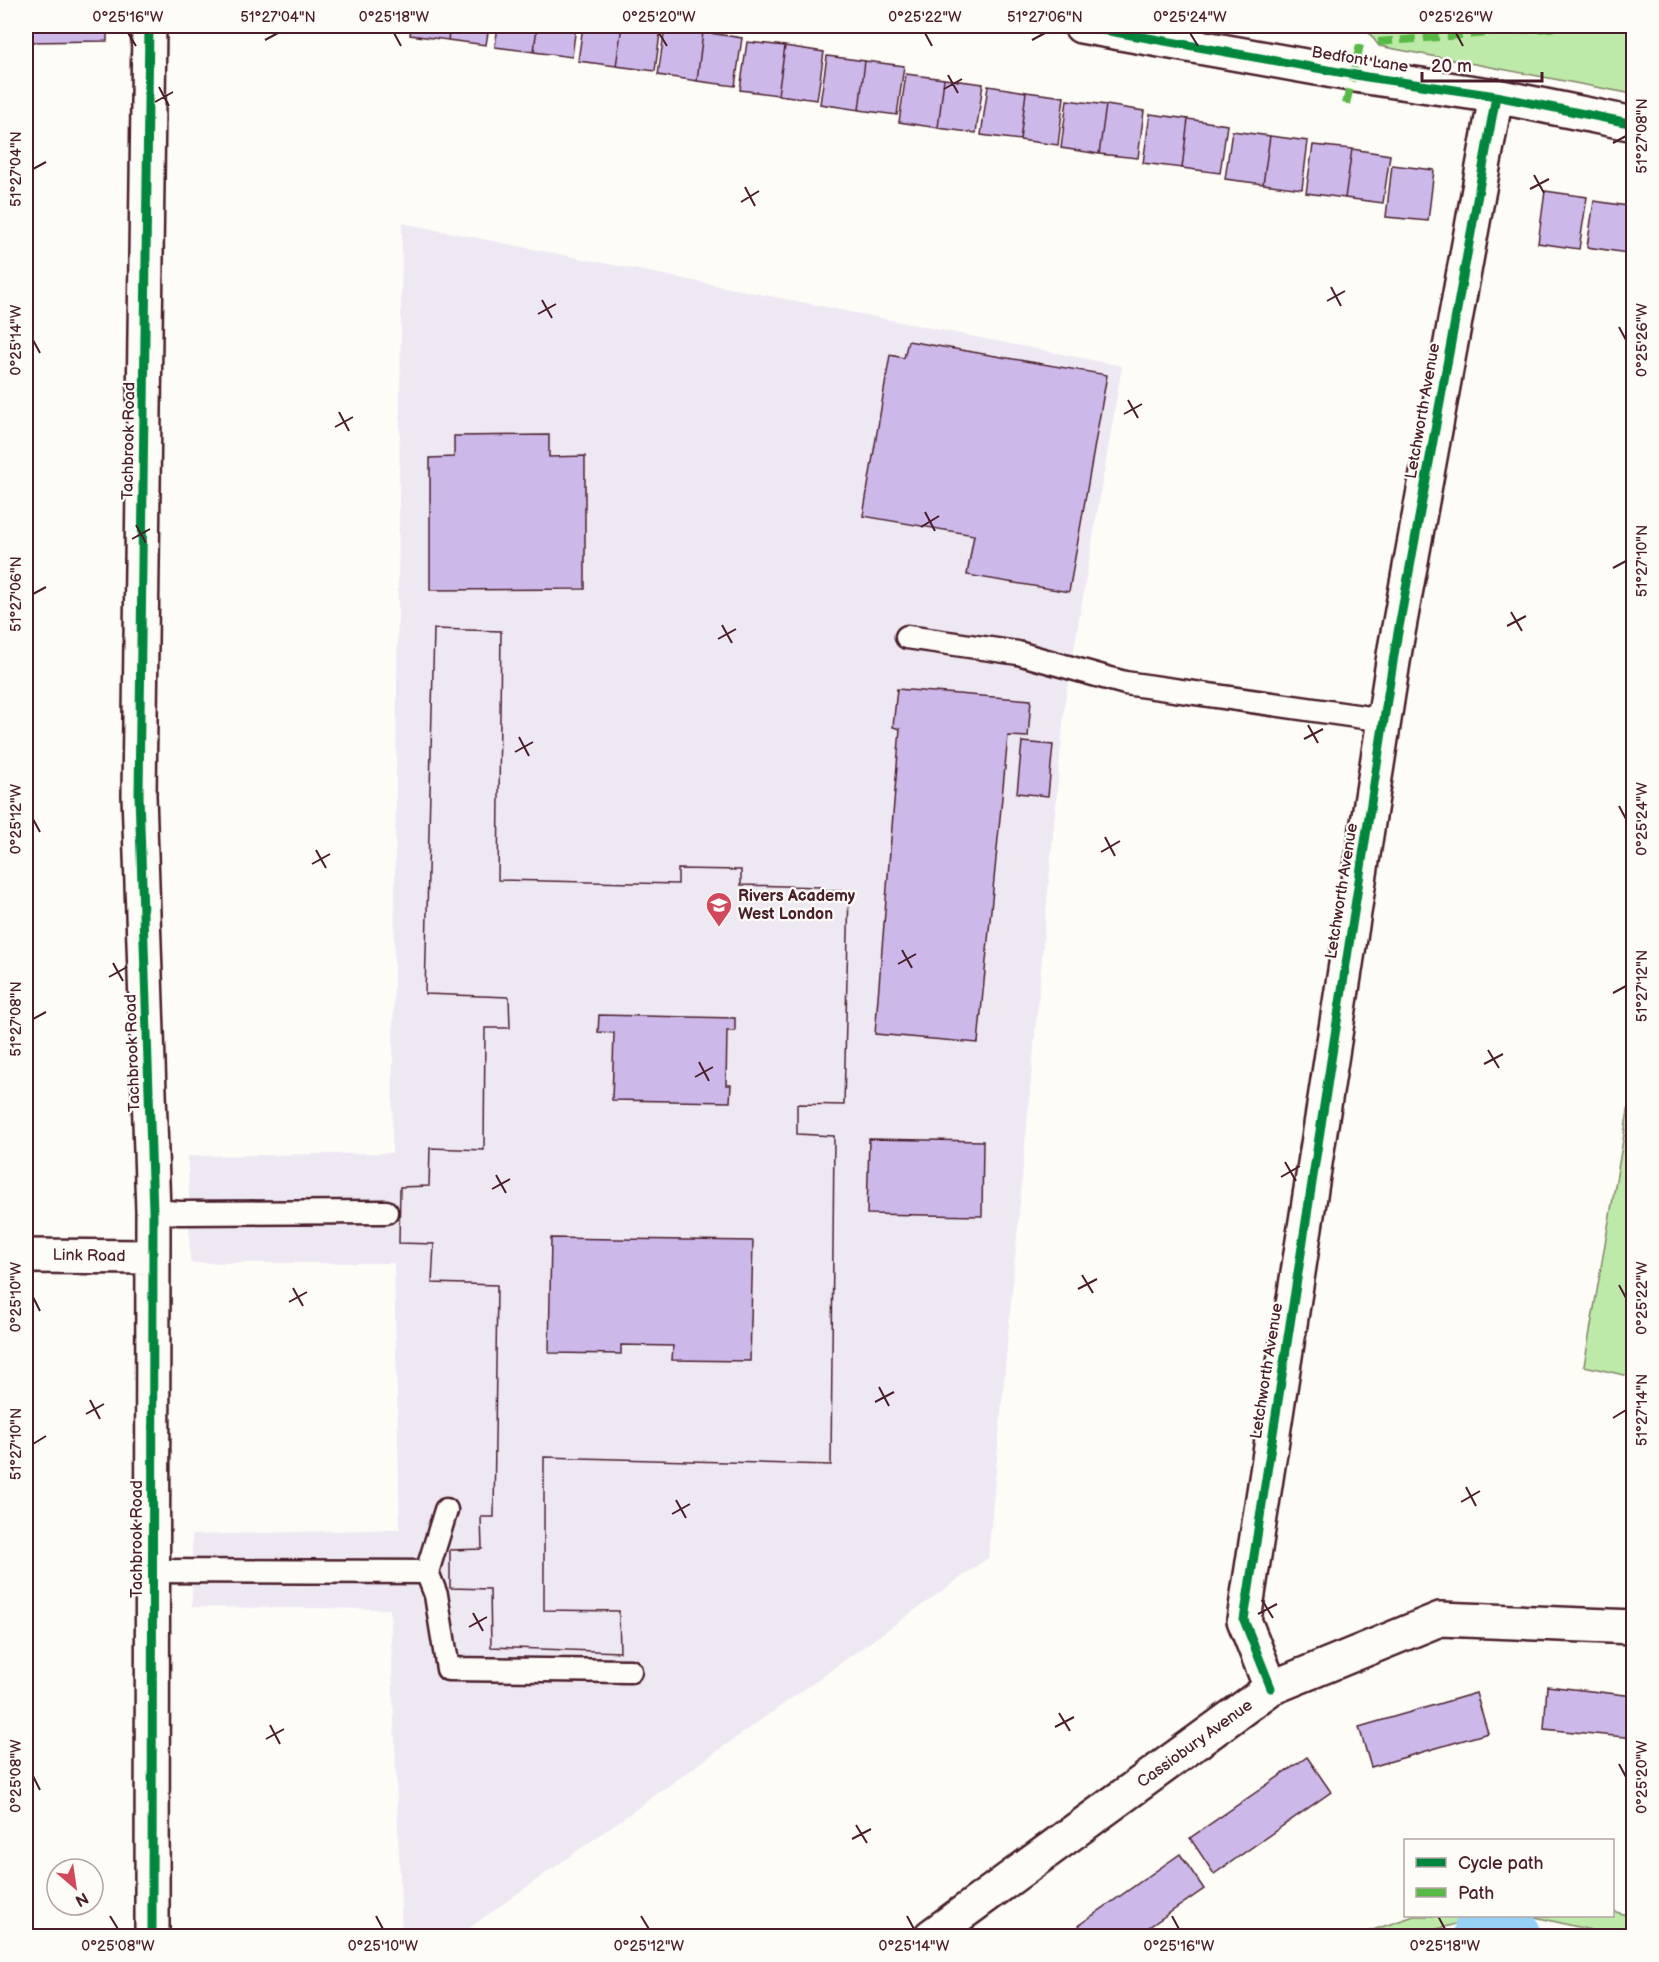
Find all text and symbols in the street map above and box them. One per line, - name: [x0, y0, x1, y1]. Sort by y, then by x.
- text: 0°25'16"W: [93, 8, 164, 27]
- text: 51°27'04"N: [240, 8, 316, 27]
- text: 0°25'18"W: [359, 8, 430, 27]
- text: 0°25'20"W: [622, 8, 696, 27]
- text: 0°25'22"W: [888, 8, 962, 27]
- text: 51°27'06"N: [1007, 8, 1083, 27]
- text: 0°25'24"W: [1153, 8, 1227, 27]
- text: 0°25'26"W: [1419, 8, 1493, 27]
- street label: Bedfont Lane: [1310, 43, 1410, 77]
- scale bar: [1422, 45, 1542, 83]
- text: 20 m: [1431, 56, 1472, 77]
- text: 51°27'08"N: [1633, 98, 1652, 174]
- text: 51°27'04"N: [7, 131, 26, 207]
- text: 0°25'26"W: [1633, 303, 1652, 377]
- text: 0°25'14"W: [7, 304, 26, 375]
- street label: Letchworth Avenue: [1402, 341, 1444, 480]
- street label: Tachbrook Road: [118, 382, 140, 500]
- text: 51°27'10"N: [1633, 525, 1652, 597]
- text: 51°27'06"N: [7, 556, 26, 632]
- text: 0°25'24"W: [1633, 782, 1652, 856]
- text: 0°25'12"W: [7, 783, 26, 854]
- street label: Letchworth Avenue: [1322, 821, 1362, 960]
- place label: Rivers Academy West London: [738, 887, 856, 924]
- school or university icon: Rivers Academy West London: [704, 890, 734, 928]
- text: 51°27'12"N: [1633, 950, 1652, 1022]
- text: 51°27'08"N: [7, 981, 26, 1057]
- street label: Tachbrook Road: [121, 994, 145, 1112]
- street label: Link Road: [52, 1246, 126, 1266]
- text: 0°25'10"W: [7, 1261, 26, 1332]
- text: 0°25'22"W: [1633, 1261, 1652, 1335]
- street label: Letchworth Avenue: [1247, 1301, 1287, 1440]
- text: 51°27'14"N: [1633, 1374, 1652, 1446]
- text: 51°27'10"N: [7, 1408, 26, 1480]
- street label: Tachbrook Road: [128, 1480, 147, 1598]
- street label: Cassiobury Avenue: [1134, 1696, 1257, 1792]
- text: 0°25'08"W: [7, 1739, 26, 1813]
- text: 0°25'20"W: [1633, 1740, 1652, 1814]
- legend: [1404, 1839, 1614, 1917]
- text: Cycle path: [1458, 1853, 1544, 1874]
- north arrow: [45, 1857, 105, 1917]
- text: Path: [1458, 1883, 1494, 1904]
- text: N: [72, 1888, 91, 1910]
- text: 0°25'08"W: [81, 1937, 155, 1956]
- text: 0°25'10"W: [348, 1937, 419, 1956]
- text: 0°25'12"W: [614, 1937, 685, 1956]
- text: 0°25'14"W: [879, 1937, 950, 1956]
- text: 0°25'16"W: [1144, 1937, 1215, 1956]
- text: 0°25'18"W: [1410, 1937, 1481, 1956]

